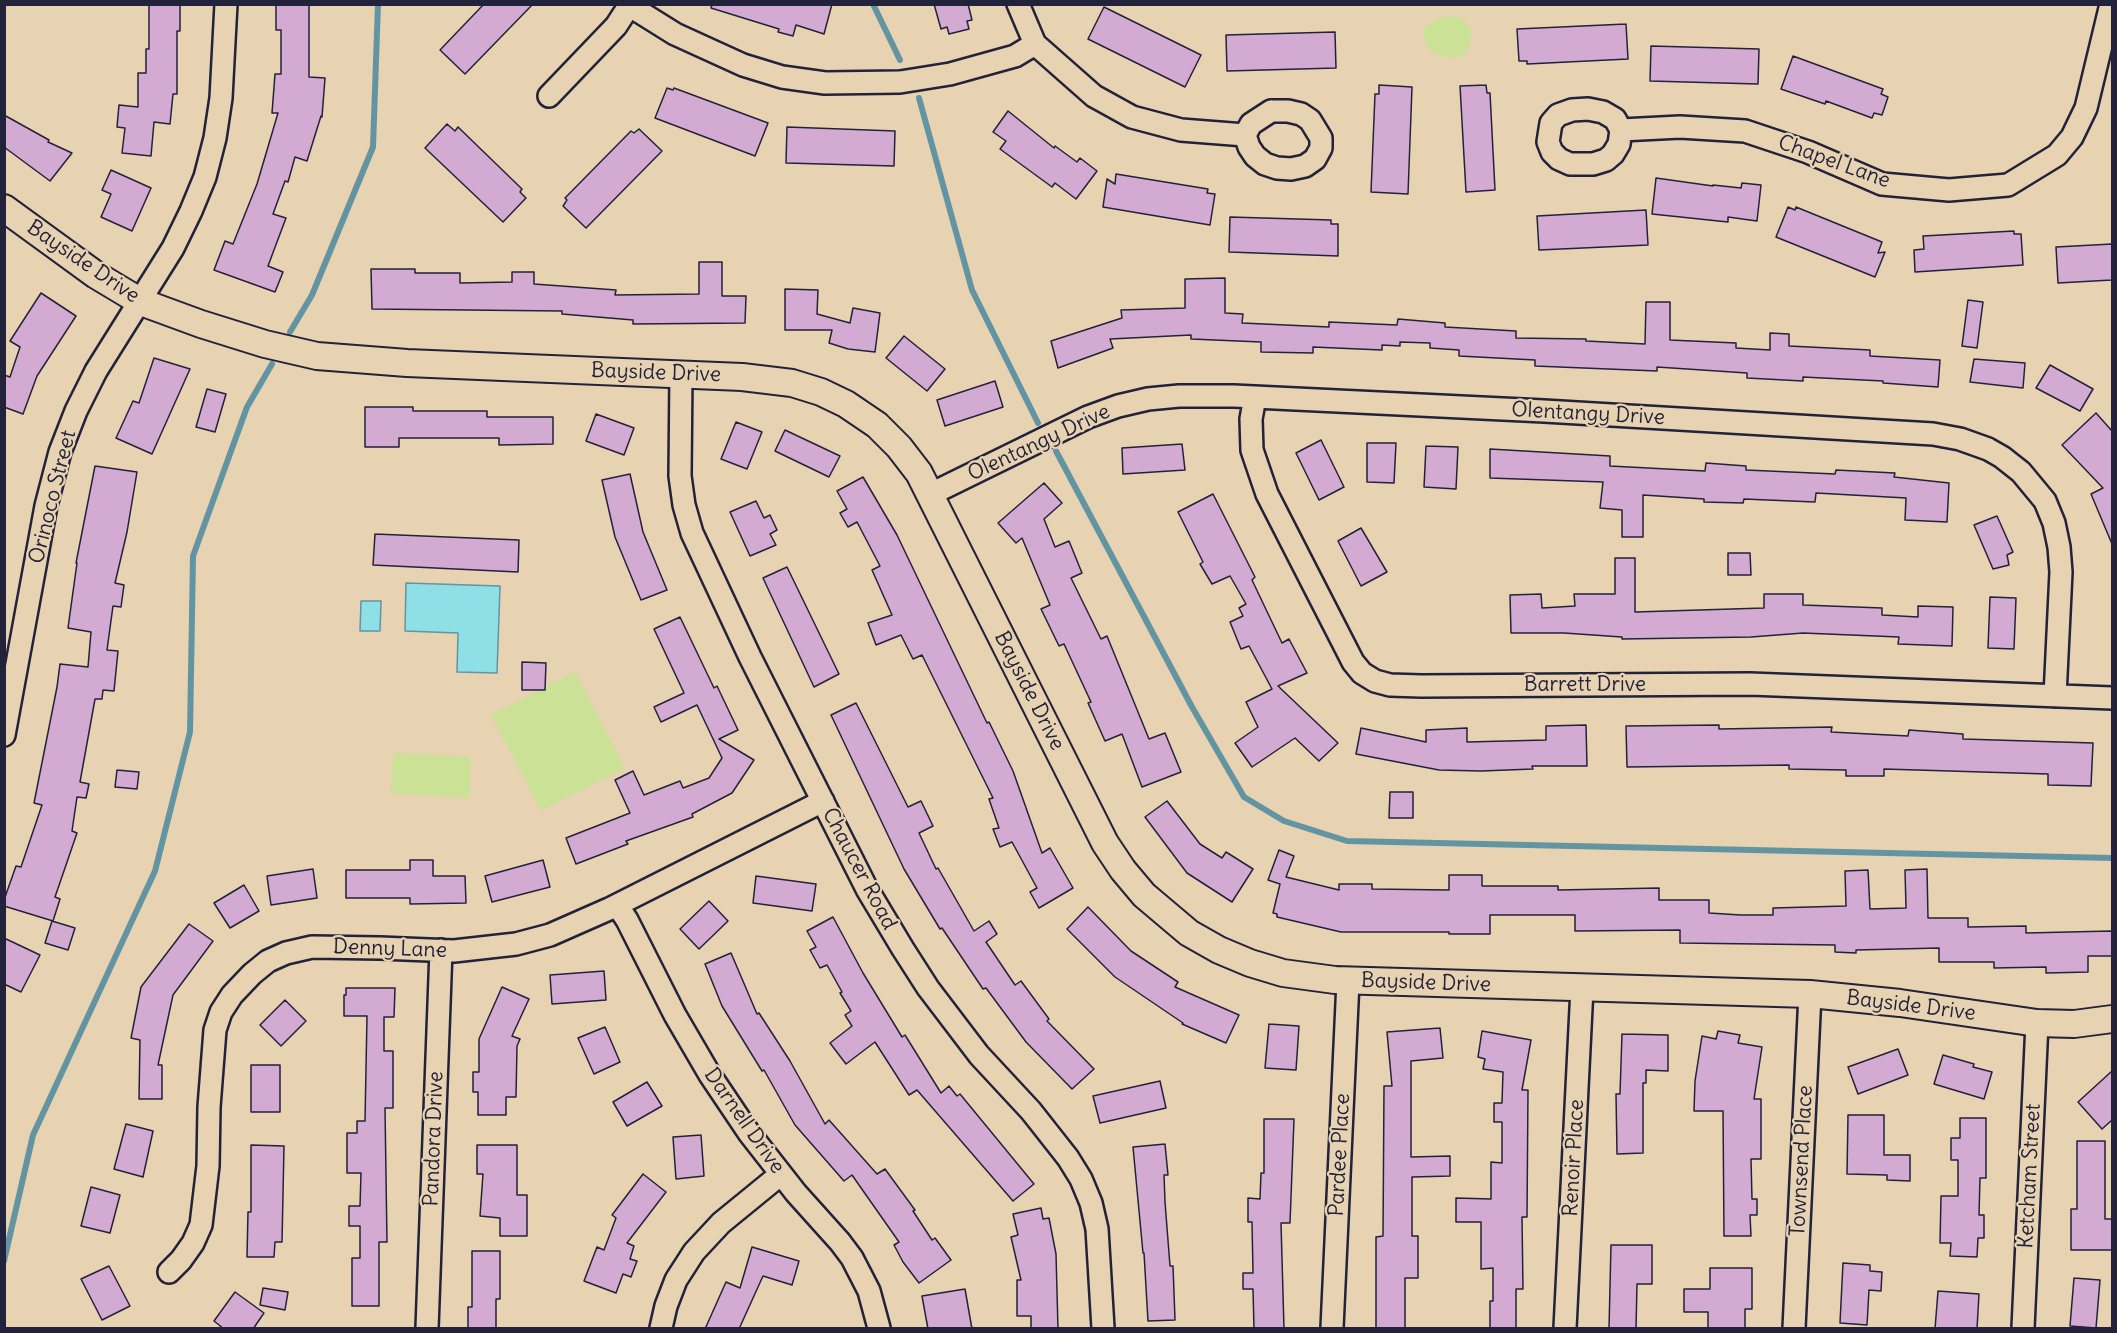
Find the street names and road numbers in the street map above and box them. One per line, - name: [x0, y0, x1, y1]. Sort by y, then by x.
- street label: Chapel Lane: [1774, 130, 1894, 194]
- street label: Bayside Drive: [22, 215, 144, 309]
- street label: Bayside Drive: [591, 358, 721, 388]
- street label: Olentangy Drive: [1511, 397, 1665, 431]
- street label: Olentangy Drive: [964, 399, 1114, 487]
- street label: Orinoco Street: [24, 428, 82, 566]
- street label: Bayside Drive: [988, 627, 1070, 755]
- street label: Barrett Drive: [1524, 672, 1646, 698]
- street label: Chaucer Road: [816, 804, 902, 934]
- street label: Denny Lane: [333, 934, 447, 964]
- street label: Bayside Drive: [1361, 968, 1491, 998]
- street label: Bayside Drive: [1845, 986, 1977, 1026]
- street label: Darnell Drive: [698, 1063, 790, 1179]
- street label: Pandora Drive: [419, 1071, 449, 1207]
- street label: Townsend Place: [1785, 1085, 1819, 1237]
- street label: Pardee Place: [1324, 1093, 1356, 1217]
- street label: Renoir Place: [1558, 1099, 1590, 1217]
- street label: Ketcham Street: [2014, 1103, 2046, 1249]

